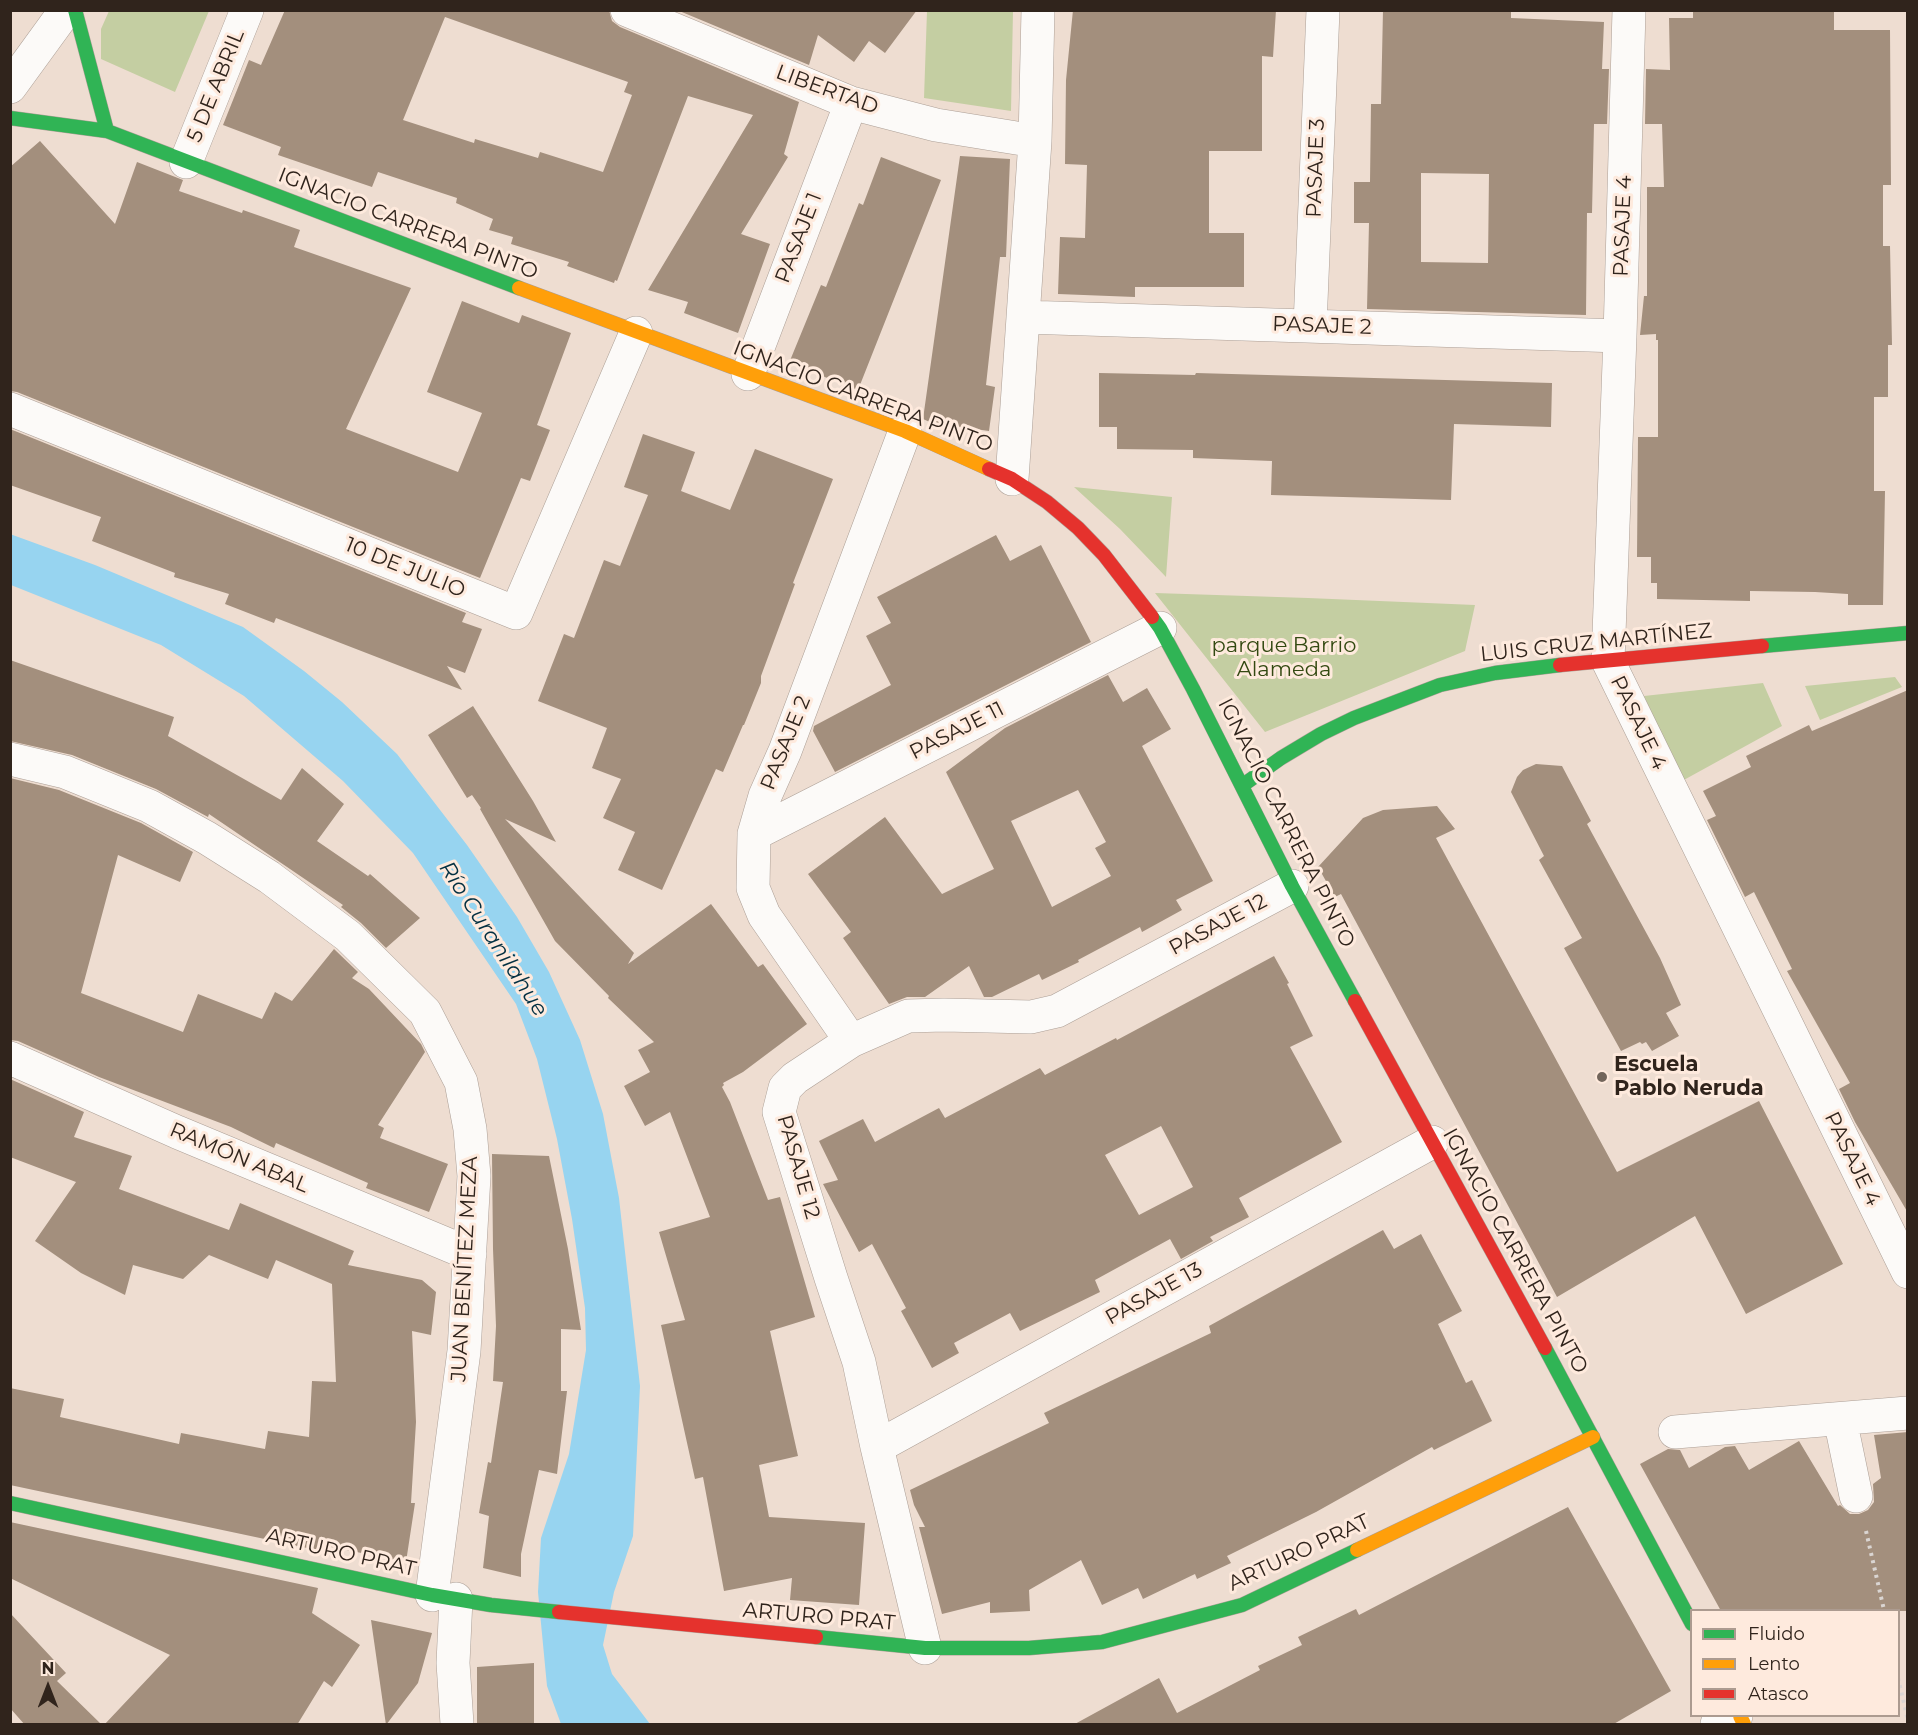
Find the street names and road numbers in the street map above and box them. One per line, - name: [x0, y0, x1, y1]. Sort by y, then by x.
- street label: 5 DE ABRIL: [182, 26, 250, 146]
- street label: LIBERTAD: [772, 60, 882, 120]
- street label: PASAJE 3: [1302, 118, 1330, 218]
- street label: IGNACIO CARRERA PINTO: [274, 163, 542, 285]
- street label: PASAJE 4: [1609, 175, 1637, 277]
- street label: PASAJE 1: [770, 189, 828, 287]
- street label: PASAJE 2: [1272, 312, 1372, 340]
- street label: IGNACIO CARRERA PINTO: [729, 336, 997, 458]
- street label: 10 DE JULIO: [341, 532, 469, 604]
- street label: LUIS CRUZ MARTÍNEZ: [1479, 618, 1713, 668]
- street label: PASAJE 4: [1604, 672, 1672, 774]
- street label: PASAJE 2: [756, 692, 816, 794]
- street label: IGNACIO CARRERA PINTO: [1212, 694, 1360, 952]
- street label: PASAJE 11: [906, 696, 1008, 766]
- street label: PASAJE 12: [1165, 889, 1271, 961]
- street label: PASAJE 4: [1818, 1108, 1886, 1210]
- street label: PASAJE 12: [771, 1112, 825, 1222]
- street label: RAMÓN ABAL: [166, 1117, 312, 1199]
- street label: IGNACIO CARRERA PINTO: [1437, 1124, 1593, 1378]
- street label: JUAN BENÍTEZ MEZA: [447, 1156, 483, 1382]
- street label: PASAJE 13: [1101, 1257, 1207, 1331]
- street label: ARTURO PRAT: [1224, 1509, 1374, 1597]
- street label: ARTURO PRAT: [264, 1523, 418, 1583]
- street label: ARTURO PRAT: [742, 1598, 896, 1636]

